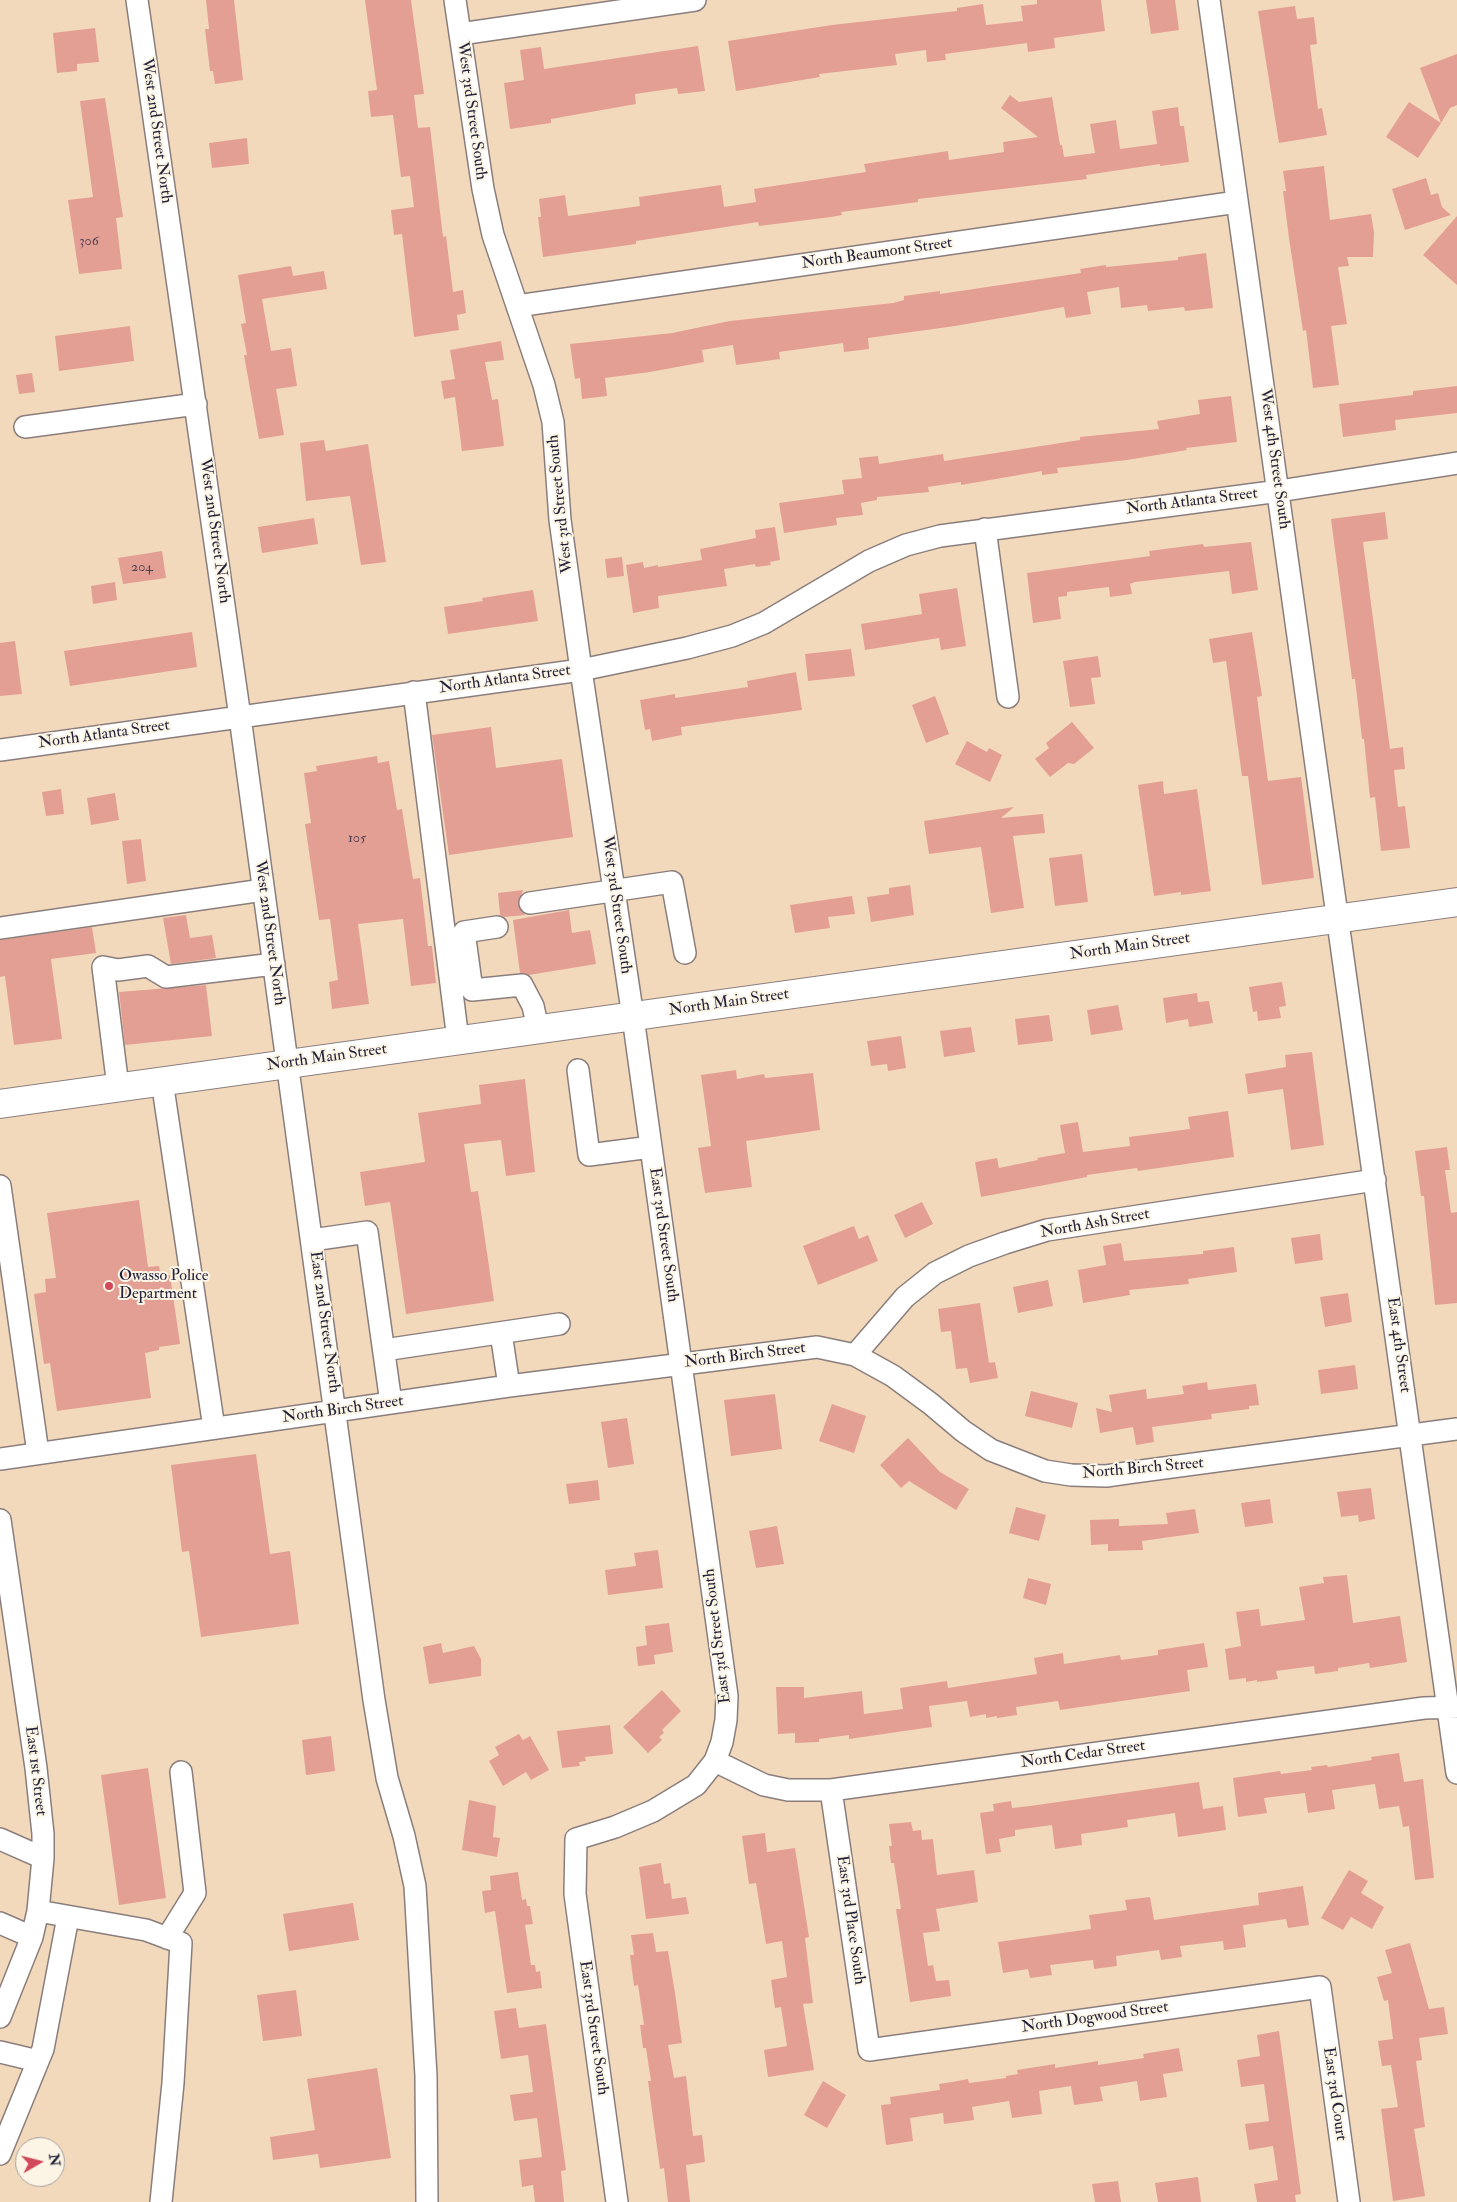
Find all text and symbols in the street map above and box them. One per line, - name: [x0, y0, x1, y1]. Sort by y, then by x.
- street label: West 3rd Street South: [452, 41, 490, 181]
- street label: West 2nd Street North: [136, 57, 176, 205]
- house number: 306: [79, 234, 99, 250]
- street label: North Beaumont Street: [800, 234, 954, 274]
- street label: West 4th Street South: [1255, 388, 1293, 530]
- street label: West 3rd Street South: [544, 434, 578, 574]
- street label: West 2nd Street North: [194, 457, 234, 605]
- street label: North Atlanta Street: [1125, 484, 1259, 520]
- house number: 204: [131, 560, 153, 576]
- street label: North Atlanta Street: [438, 661, 572, 699]
- street label: North Atlanta Street: [37, 716, 171, 754]
- house number: 105: [348, 831, 366, 847]
- street label: West 3rd Street South: [597, 835, 635, 975]
- street label: West 2nd Street North: [249, 859, 289, 1007]
- street label: North Main Street: [1069, 929, 1191, 965]
- street label: North Main Street: [668, 985, 790, 1021]
- street label: North Main Street: [266, 1040, 388, 1076]
- street label: East 3rd Street South: [644, 1166, 682, 1304]
- street label: North Ash Street: [1039, 1205, 1151, 1243]
- street label: East 2nd Street North: [305, 1250, 343, 1394]
- place label: Owasso Police Department: [119, 1267, 208, 1305]
- marker: Owasso Police Department: [103, 1280, 115, 1292]
- street label: East 4th Street: [1382, 1296, 1414, 1394]
- street label: North Birch Street: [683, 1339, 807, 1373]
- street label: North Birch Street: [281, 1392, 405, 1428]
- street label: North Birch Street: [1081, 1454, 1205, 1484]
- street label: East 3rd Street South: [700, 1567, 736, 1705]
- street label: East 1st Street: [20, 1725, 50, 1817]
- street label: North Cedar Street: [1020, 1737, 1146, 1773]
- street label: East 3rd Place South: [831, 1854, 869, 1986]
- street label: East 3rd Street South: [574, 1959, 612, 2097]
- street label: North Dogwood Street: [1020, 1998, 1170, 2038]
- street label: East 3rd Court: [1318, 2046, 1350, 2142]
- north arrow: [15, 2137, 65, 2187]
- text: N: [45, 2153, 64, 2167]

